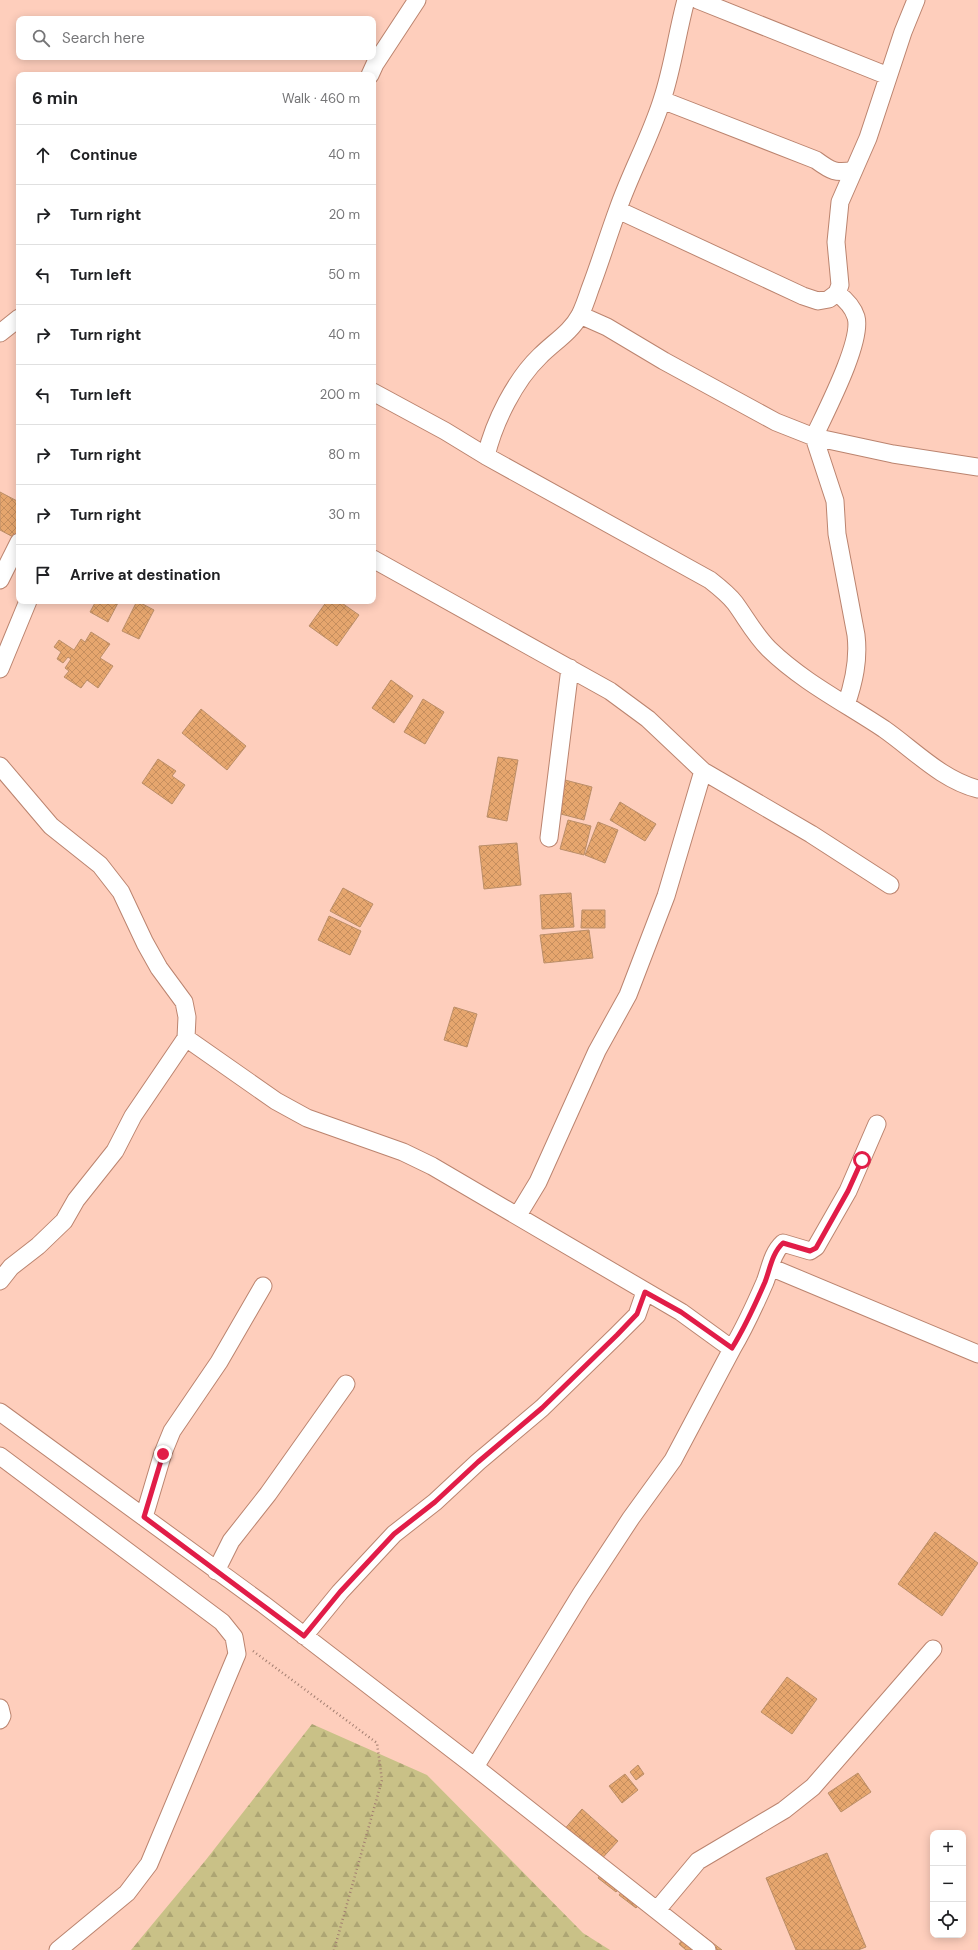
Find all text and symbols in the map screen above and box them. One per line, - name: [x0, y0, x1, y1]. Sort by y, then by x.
- search box: [16, 16, 376, 60]
- icon: search: [30, 27, 52, 49]
- text: Search here: [62, 28, 145, 48]
- text: 6 min: [32, 87, 78, 109]
- text: Walk · 460 m: [282, 90, 360, 107]
- icon: ahead: [32, 144, 54, 166]
- text: Continue: [70, 145, 138, 165]
- text: 40 m: [328, 146, 360, 163]
- icon: right: [32, 204, 54, 226]
- text: Turn right: [70, 205, 141, 225]
- text: 20 m: [329, 206, 360, 223]
- icon: left: [32, 264, 54, 286]
- text: Turn left: [70, 265, 131, 285]
- text: 50 m: [328, 266, 360, 283]
- icon: right: [32, 324, 54, 346]
- text: Turn right: [70, 325, 141, 345]
- text: 40 m: [328, 326, 360, 343]
- icon: left: [32, 384, 54, 406]
- text: Turn left: [70, 385, 131, 405]
- text: 200 m: [320, 386, 360, 403]
- icon: right: [32, 444, 54, 466]
- text: Turn right: [70, 445, 141, 465]
- text: 80 m: [328, 446, 360, 463]
- icon: right: [32, 504, 54, 526]
- text: Turn right: [70, 505, 141, 525]
- text: 30 m: [328, 506, 360, 523]
- icon: arrive: [32, 564, 54, 586]
- text: Arrive at destination: [70, 565, 221, 585]
- route start: [853, 1151, 871, 1169]
- route end: [154, 1445, 172, 1463]
- map controls: [930, 1830, 966, 1938]
- button: +: [930, 1830, 966, 1866]
- button: −: [930, 1866, 966, 1902]
- button: locate: [930, 1902, 966, 1938]

